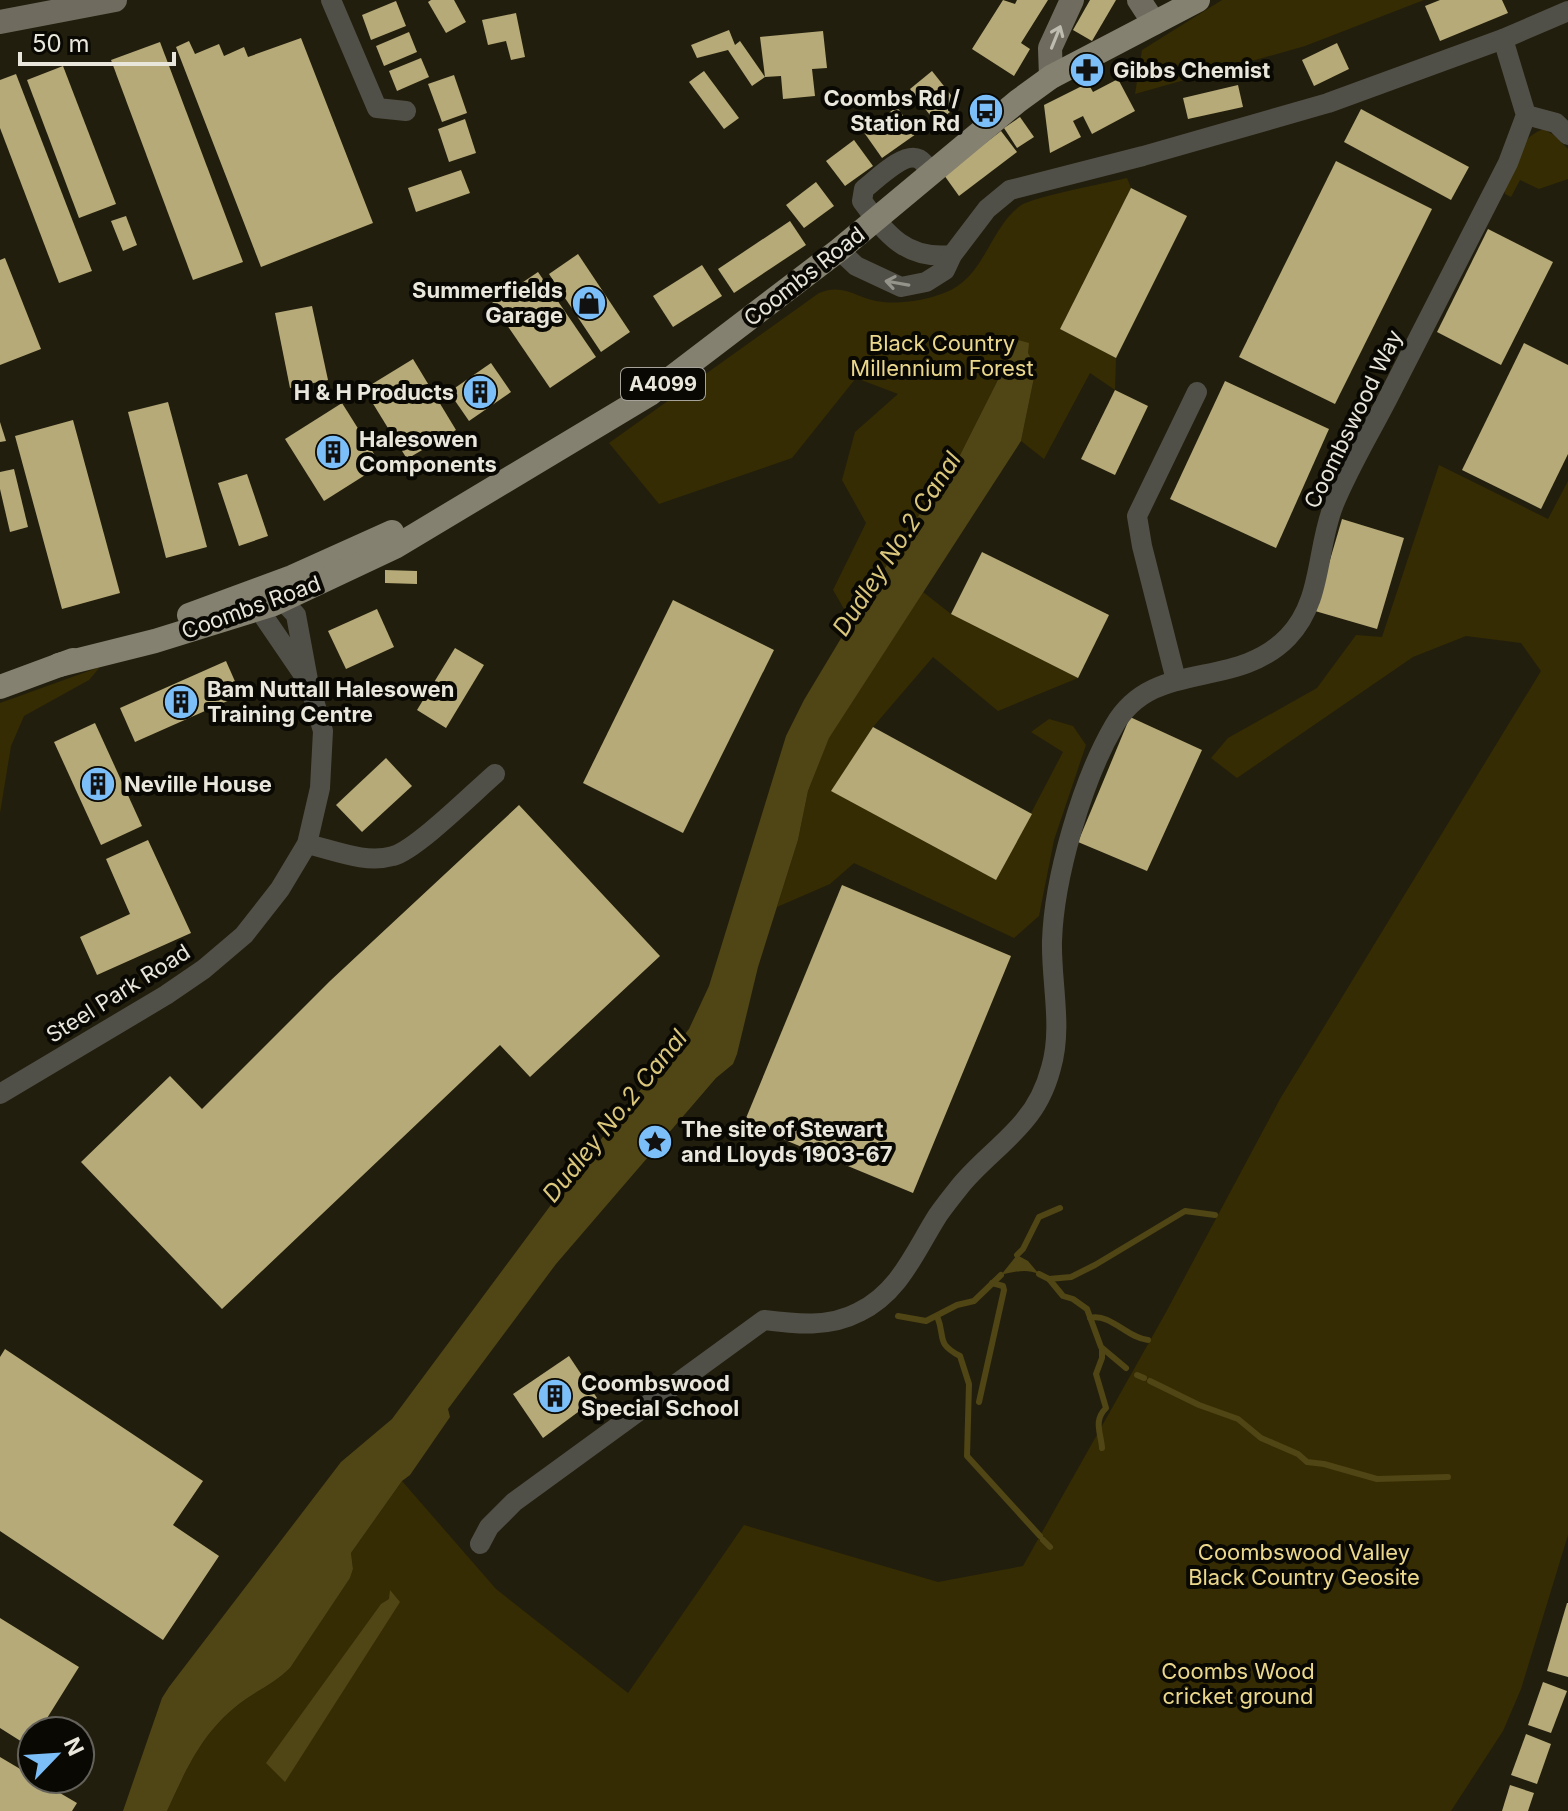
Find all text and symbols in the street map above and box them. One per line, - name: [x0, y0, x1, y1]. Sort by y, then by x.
- scale bar: [20, 16, 174, 66]
- one-way arrow: [1049, 25, 1064, 50]
- text: 50 m: [32, 29, 90, 58]
- pharmacy icon: Gibbs Chemist: [1068, 51, 1106, 89]
- place label: Gibbs Chemist: [1113, 57, 1270, 83]
- place label: Coombs Rd / Station Rd: [823, 85, 960, 136]
- bus stop icon: Coombs Rd / Station Rd: [967, 92, 1005, 130]
- street label: Coombs Road: [738, 221, 870, 331]
- one-way arrow: [885, 274, 910, 289]
- place label: Summerfields Garage: [412, 277, 563, 328]
- shop icon: Summerfields Garage: [570, 284, 608, 322]
- street label: Coombswood Way: [1298, 325, 1408, 513]
- park label: Black Country Millennium Forest: [850, 330, 1034, 381]
- road number: A4099: [621, 368, 705, 400]
- building icon: H & H Products: [461, 373, 499, 411]
- place label: H & H Products: [294, 379, 454, 405]
- place label: Halesowen Components: [359, 426, 497, 477]
- building icon: Halesowen Components: [314, 433, 352, 471]
- water label: Dudley No.2 Canal: [826, 446, 967, 641]
- street label: Coombs Road: [178, 570, 324, 644]
- place label: Bam Nuttall Halesowen Training Centre: [207, 676, 454, 727]
- building icon: Bam Nuttall Halesowen Training Centre: [162, 683, 200, 721]
- building icon: Neville House: [79, 765, 117, 803]
- place label: Neville House: [124, 771, 272, 797]
- street label: Steel Park Road: [41, 938, 195, 1048]
- water label: Dudley No.2 Canal: [536, 1024, 693, 1208]
- place label: The site of Stewart and Lloyds 1903-67: [681, 1116, 892, 1167]
- place icon: The site of Stewart and Lloyds 1903-67: [636, 1123, 674, 1161]
- place label: Coombswood Special School: [581, 1370, 739, 1421]
- building icon: Coombswood Special School: [536, 1377, 574, 1415]
- park label: Coombswood Valley Black Country Geosite: [1188, 1539, 1420, 1590]
- park label: Coombs Wood cricket ground: [1161, 1658, 1315, 1709]
- north arrow: [16, 1715, 96, 1795]
- text: N: [59, 1733, 89, 1760]

